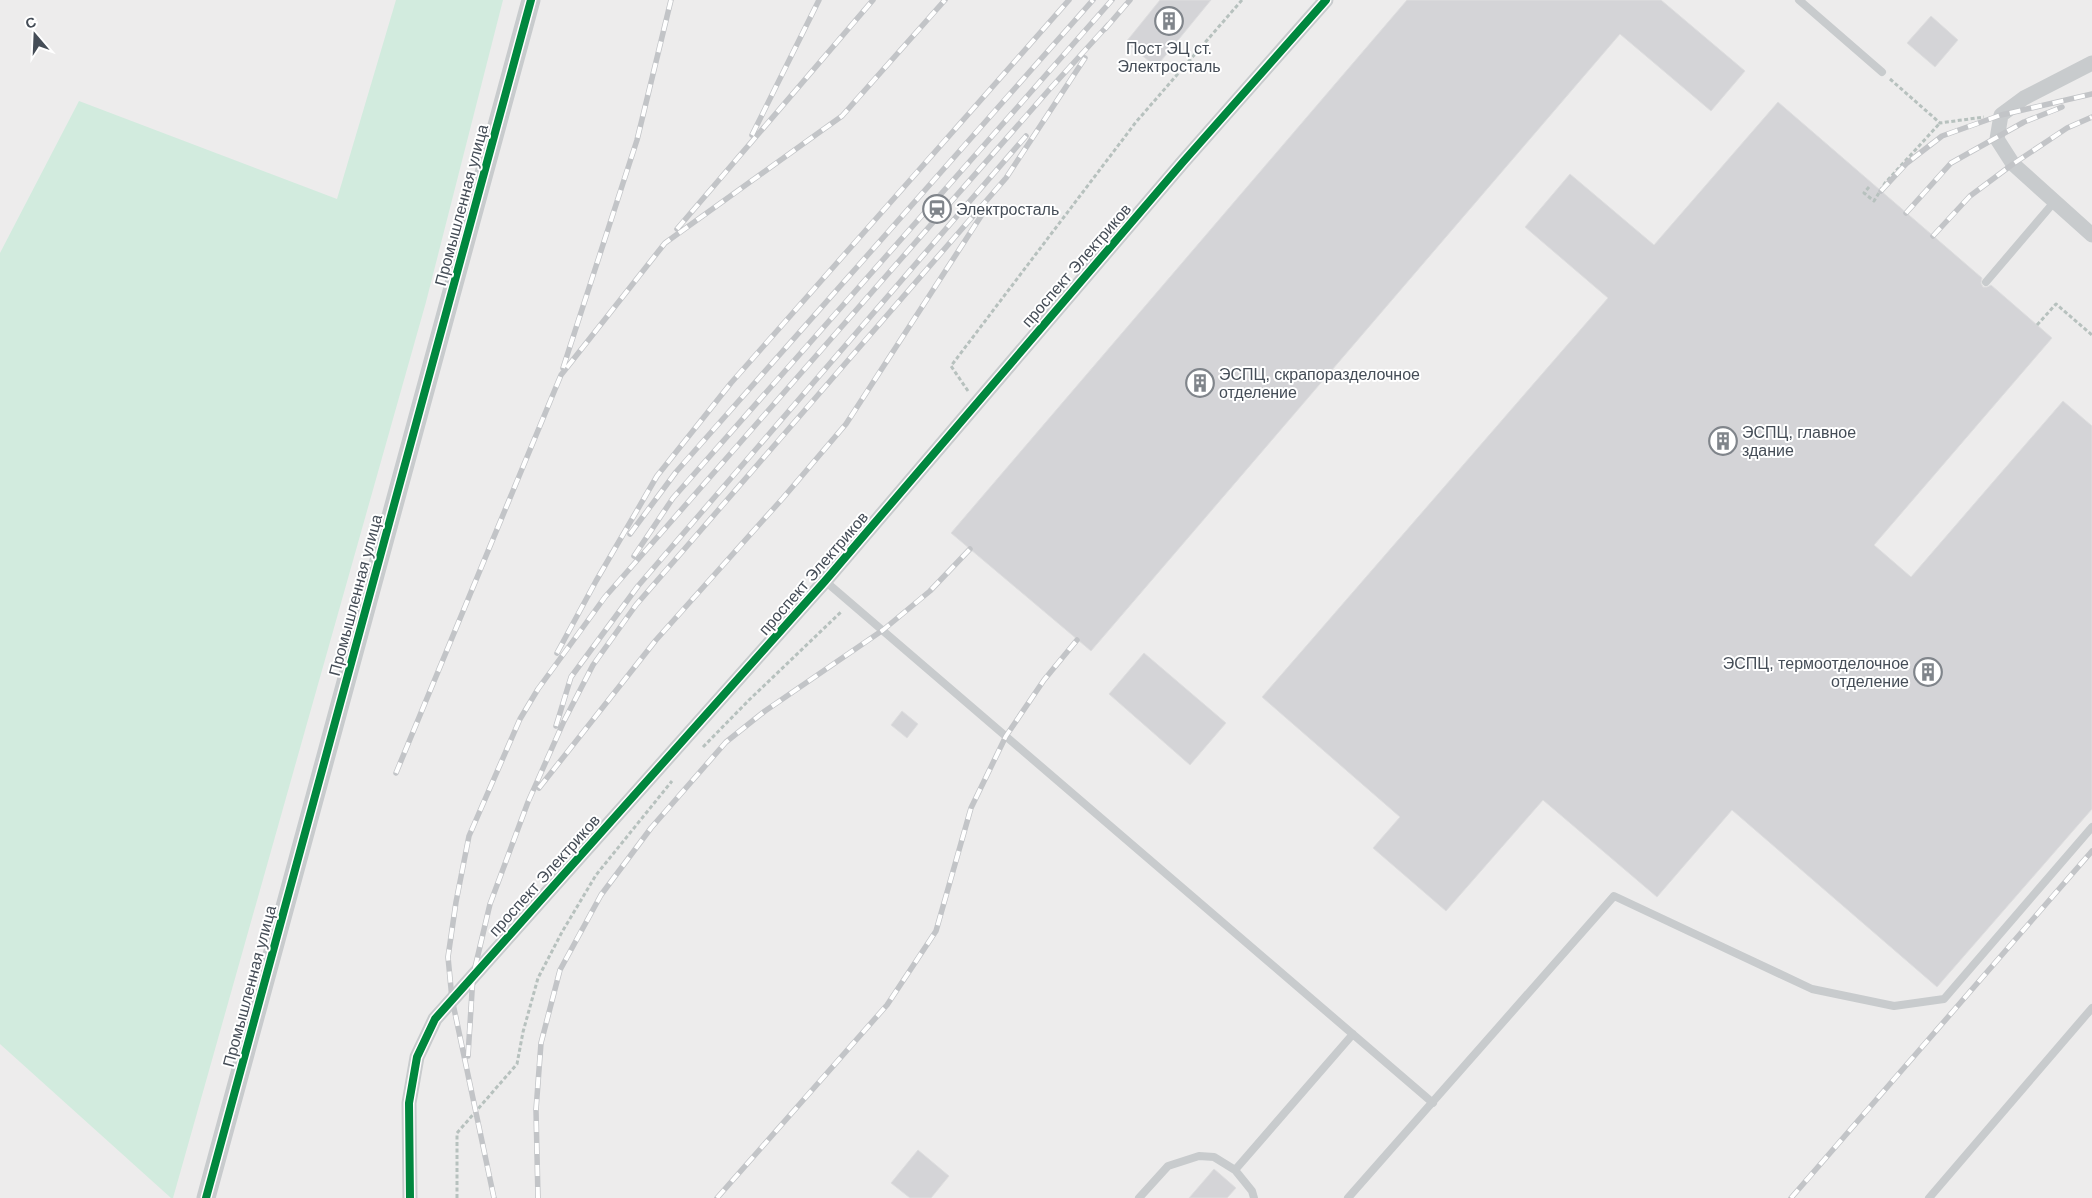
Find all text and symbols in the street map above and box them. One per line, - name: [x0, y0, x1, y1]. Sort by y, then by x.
- building icon: Пост ЭЦ ст. Электросталь: [1154, 6, 1184, 36]
- north arrow: [10, 10, 60, 60]
- text: С: [23, 13, 38, 32]
- place label: Пост ЭЦ ст. Электросталь: [1117, 40, 1221, 75]
- street label: Промышленная улица: [432, 122, 491, 288]
- station icon: Электросталь: [922, 194, 952, 224]
- street label: проспект Электриков: [1018, 200, 1134, 330]
- place label: Электросталь: [956, 201, 1059, 218]
- place label: ЭСПЦ, скрапоразделочное отделение: [1219, 366, 1420, 401]
- building icon: ЭСПЦ, скрапоразделочное отделение: [1185, 368, 1215, 398]
- place label: ЭСПЦ, главное здание: [1742, 424, 1856, 459]
- building icon: ЭСПЦ, главное здание: [1708, 426, 1738, 456]
- street label: проспект Электриков: [755, 508, 871, 638]
- street label: Промышленная улица: [326, 512, 385, 678]
- place label: ЭСПЦ, термоотделочное отделение: [1723, 655, 1909, 690]
- building icon: ЭСПЦ, термоотделочное отделение: [1913, 657, 1943, 687]
- street label: проспект Электриков: [485, 811, 603, 939]
- street label: Промышленная улица: [220, 903, 279, 1069]

